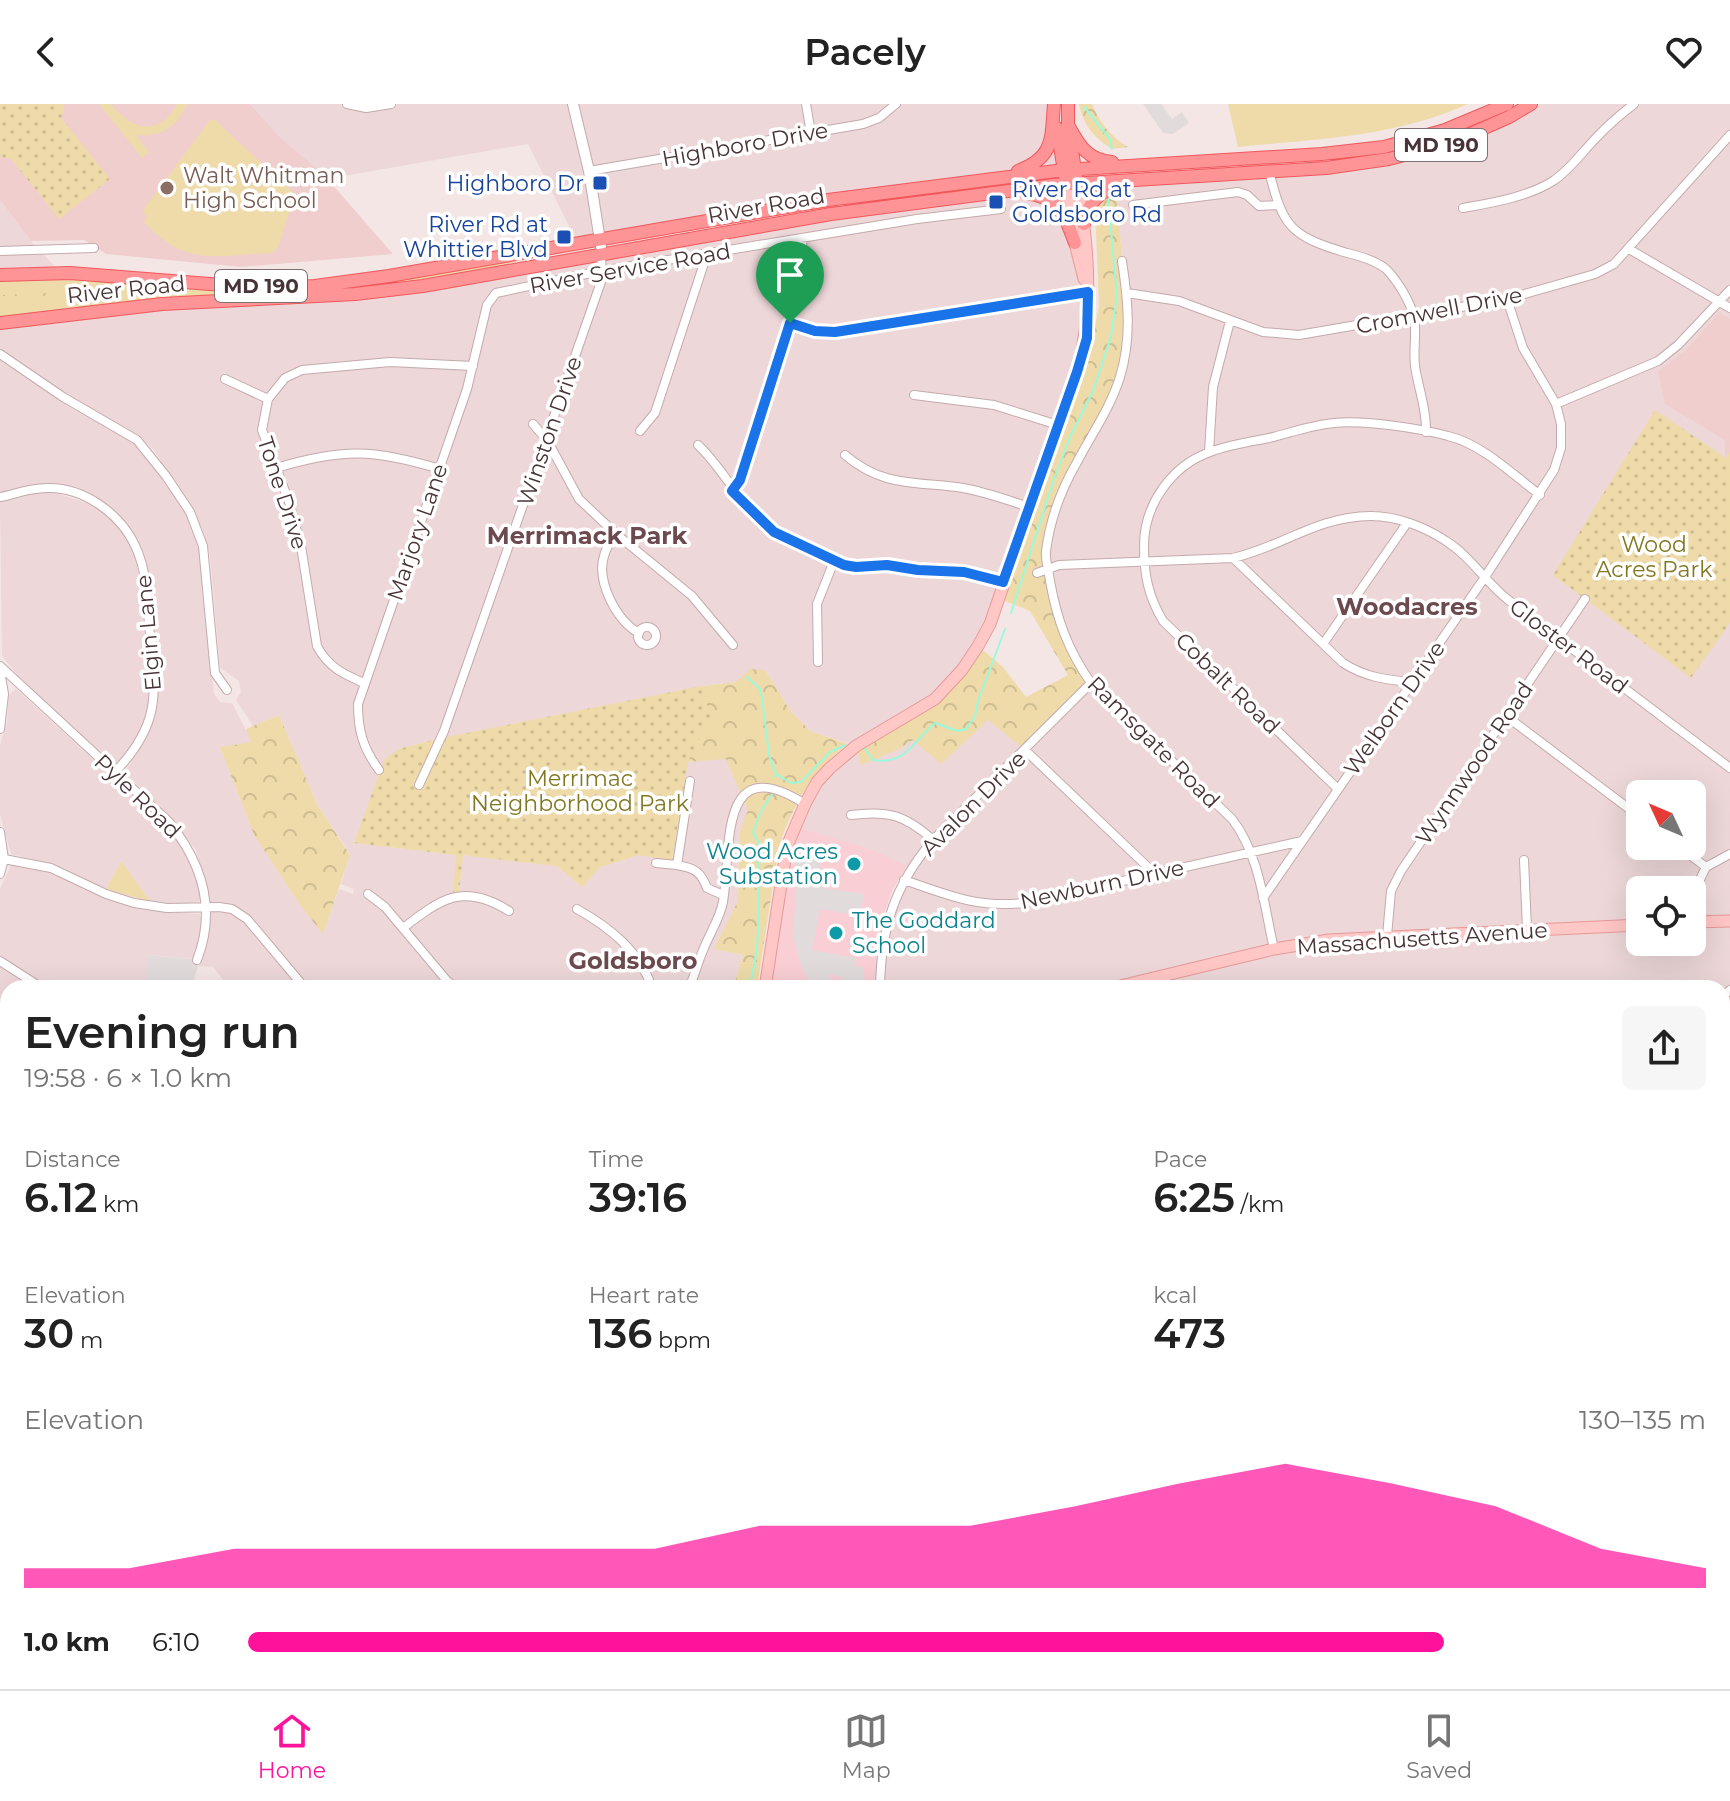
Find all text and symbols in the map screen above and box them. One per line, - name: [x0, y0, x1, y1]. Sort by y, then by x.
- icon: back: [24, 30, 68, 74]
- text: Pacely: [804, 30, 926, 74]
- icon: heart: [1662, 30, 1706, 74]
- street label: Highboro Drive: [660, 117, 830, 172]
- road number: MD 190: [1395, 129, 1487, 161]
- place label: Walt Whitman High School: [183, 162, 344, 214]
- place label: Highboro Dr: [446, 170, 584, 197]
- marker: Highboro Dr: [591, 174, 609, 192]
- place label: River Rd at Goldsboro Rd: [1012, 176, 1162, 228]
- marker: Walt Whitman High School: [158, 179, 176, 197]
- street label: River Road: [705, 182, 827, 229]
- marker: River Rd at Goldsboro Rd: [987, 193, 1005, 211]
- place label: River Rd at Whittier Blvd: [403, 211, 548, 263]
- marker: River Rd at Whittier Blvd: [555, 228, 573, 246]
- street label: River Service Road: [527, 237, 733, 299]
- pin: [756, 241, 824, 323]
- icon: arrive: [768, 253, 812, 297]
- street label: River Road: [66, 270, 187, 309]
- road number: MD 190: [215, 270, 307, 302]
- street label: Cromwell Drive: [1354, 281, 1524, 340]
- street label: Winston Drive: [511, 353, 588, 509]
- street label: Tone Drive: [252, 433, 313, 553]
- street label: Marjory Lane: [381, 460, 454, 604]
- district label: Merrimack Park: [487, 521, 688, 550]
- park label: Wood Acres Park: [1596, 531, 1713, 583]
- street label: Elgin Lane: [130, 574, 167, 692]
- district label: Woodacres: [1336, 592, 1478, 621]
- street label: Gloster Road: [1504, 593, 1633, 700]
- street label: Cobalt Road: [1170, 627, 1285, 740]
- street label: Welborn Drive: [1338, 636, 1451, 781]
- street label: Ramsgate Road: [1082, 671, 1225, 814]
- street label: Wynnwood Road: [1410, 677, 1539, 850]
- street label: Avalon Drive: [915, 745, 1032, 862]
- street label: Pyle Road: [89, 748, 187, 844]
- park label: Merrimac Neighborhood Park: [471, 765, 690, 817]
- north arrow: [1626, 780, 1706, 860]
- map controls: [1626, 780, 1706, 956]
- place label: Wood Acres Substation: [706, 838, 838, 890]
- street label: Newburn Drive: [1018, 854, 1187, 915]
- marker: Wood Acres Substation: [845, 855, 863, 873]
- button: locate: [1626, 876, 1706, 956]
- place label: The Goddard School: [852, 907, 996, 959]
- street label: Massachusetts Avenue: [1296, 916, 1548, 961]
- marker: The Goddard School: [827, 924, 845, 942]
- district label: Goldsboro: [569, 946, 697, 975]
- text: Evening run: [24, 1005, 300, 1059]
- button: share: [1622, 1006, 1706, 1090]
- text: 19:58 · 6 × 1.0 km: [24, 1062, 232, 1094]
- text: Distance: [24, 1146, 121, 1173]
- text: Time: [589, 1146, 644, 1173]
- text: Pace: [1153, 1146, 1207, 1173]
- text: 6.12: [24, 1173, 97, 1222]
- text: 39:16: [589, 1173, 687, 1222]
- text: 6:25: [1153, 1173, 1235, 1222]
- text: km: [97, 1191, 139, 1218]
- text: /km: [1235, 1191, 1284, 1218]
- text: Elevation: [24, 1282, 126, 1309]
- text: Heart rate: [589, 1282, 699, 1309]
- text: kcal: [1153, 1282, 1197, 1309]
- text: 30: [24, 1309, 74, 1358]
- text: 136: [589, 1309, 652, 1358]
- text: 473: [1153, 1309, 1226, 1358]
- text: m: [74, 1327, 103, 1354]
- text: bpm: [652, 1327, 711, 1354]
- text: Elevation: [24, 1404, 144, 1436]
- text: 130–135 m: [1579, 1404, 1706, 1436]
- text: 1.0 km: [24, 1626, 110, 1658]
- text: 6:10: [152, 1626, 200, 1658]
- tab: Home: [258, 1709, 326, 1784]
- tab: Map: [842, 1709, 891, 1784]
- tab: Saved: [1406, 1709, 1472, 1784]

